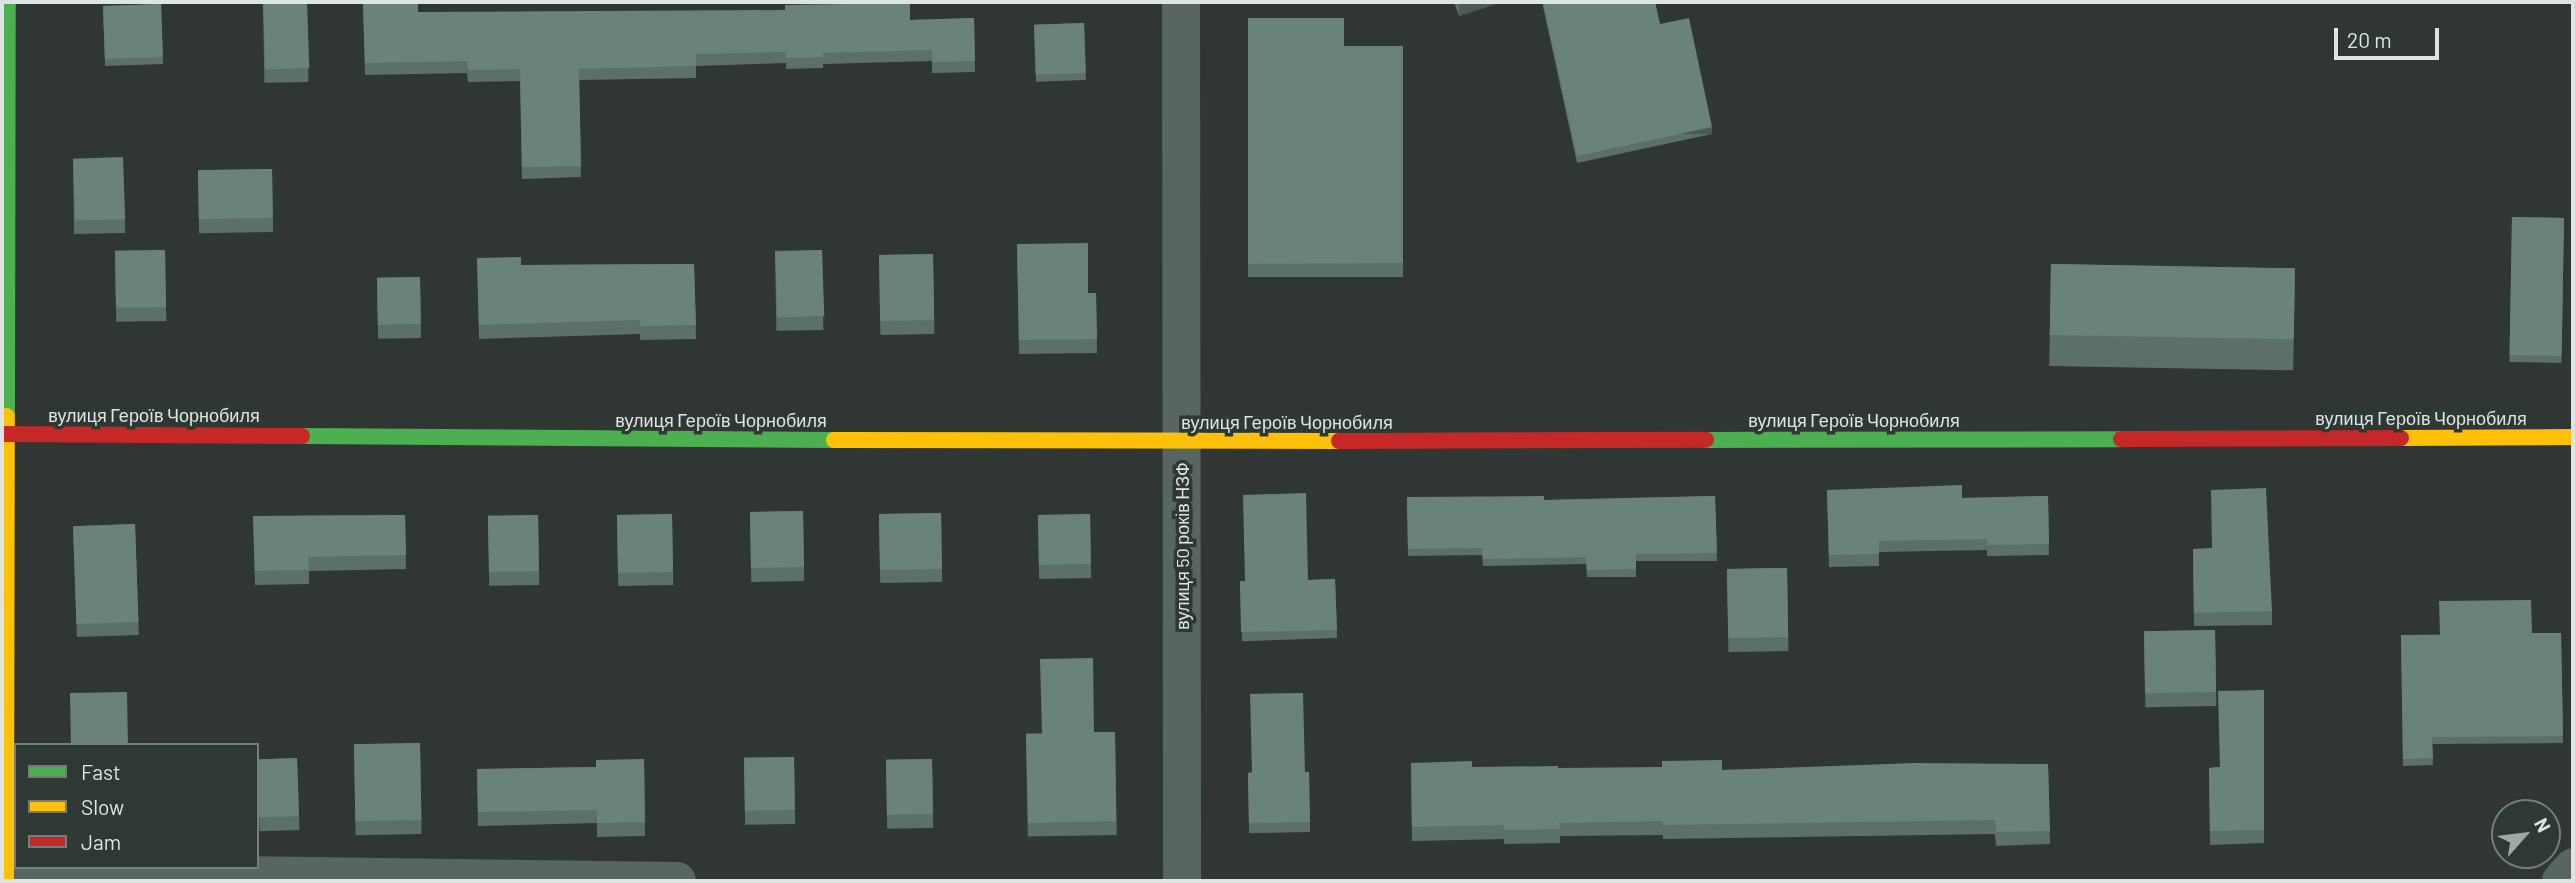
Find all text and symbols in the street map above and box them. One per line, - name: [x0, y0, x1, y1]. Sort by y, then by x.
- scale bar: [2337, 14, 2442, 58]
- text: 20 m: [2347, 27, 2392, 52]
- street label: вулиця Героїв Чорнобиля: [48, 404, 260, 426]
- street label: вулиця Героїв Чорнобиля: [2315, 407, 2527, 429]
- street label: вулиця Героїв Чорнобиля: [615, 409, 827, 431]
- street label: вулиця Героїв Чорнобиля: [1748, 409, 1960, 431]
- street label: вулиця Героїв Чорнобиля: [1181, 411, 1393, 433]
- street label: вулиця 50 років НЗФ: [1171, 462, 1193, 630]
- legend: [14, 743, 259, 869]
- text: Fast: [81, 759, 121, 784]
- text: Slow: [81, 794, 124, 819]
- north arrow: [2491, 799, 2561, 869]
- text: N: [2530, 814, 2556, 836]
- text: Jam: [81, 829, 121, 854]

